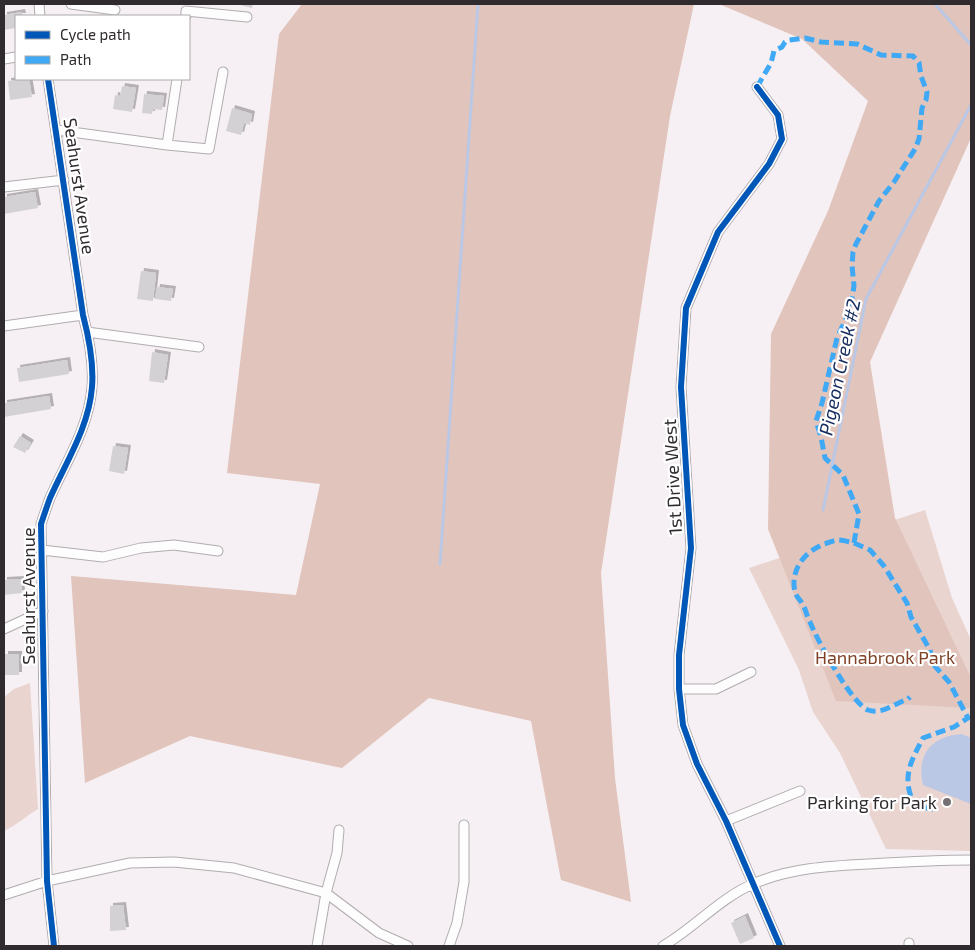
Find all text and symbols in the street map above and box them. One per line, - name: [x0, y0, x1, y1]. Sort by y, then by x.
- legend: [15, 15, 190, 80]
- text: Cycle path: [60, 25, 131, 43]
- text: Path: [60, 50, 91, 68]
- street label: Seahurst Avenue: [60, 116, 100, 256]
- water label: Pigeon Creek #2: [813, 297, 865, 437]
- street label: 1st Drive West: [658, 418, 686, 536]
- street label: Seahurst Avenue: [17, 527, 39, 665]
- park label: Hannabrook Park: [815, 646, 955, 668]
- place label: Parking for Park: [807, 791, 937, 813]
- marker: Parking for Park: [941, 796, 953, 808]

